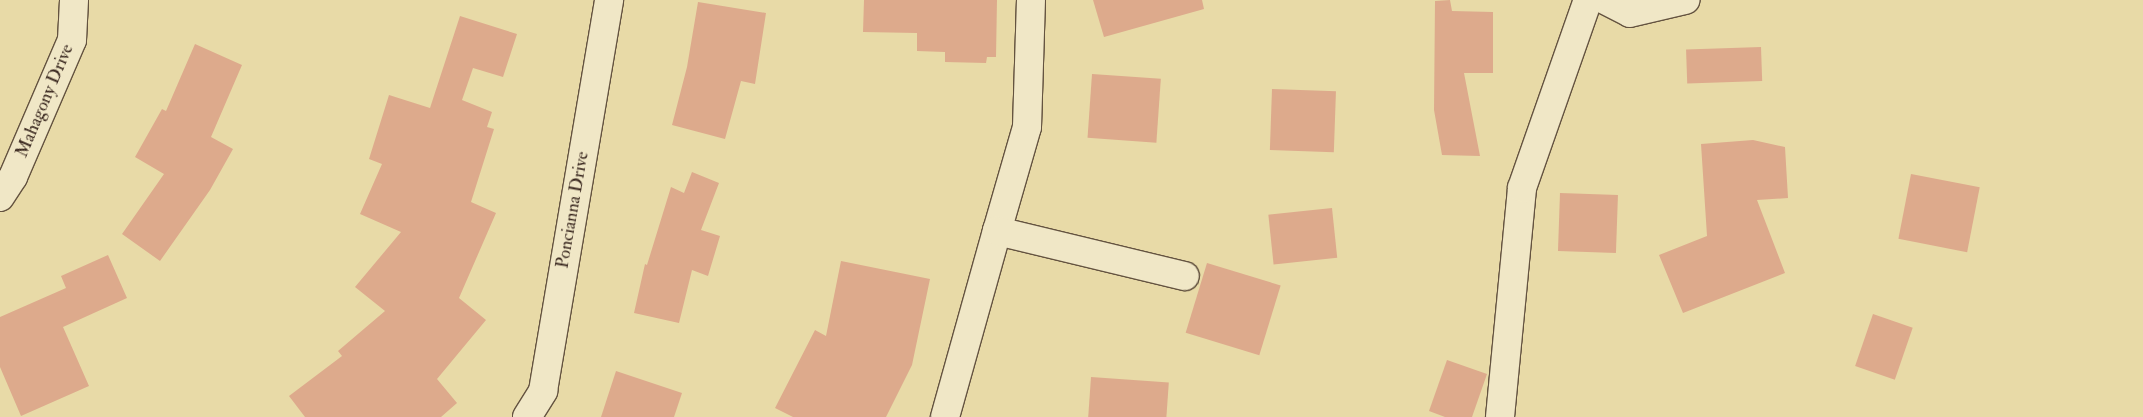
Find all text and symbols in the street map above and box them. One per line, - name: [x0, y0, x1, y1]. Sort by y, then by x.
- street label: Mahagony Drive: [11, 41, 79, 161]
- street label: Poncianna Drive: [552, 150, 594, 270]

